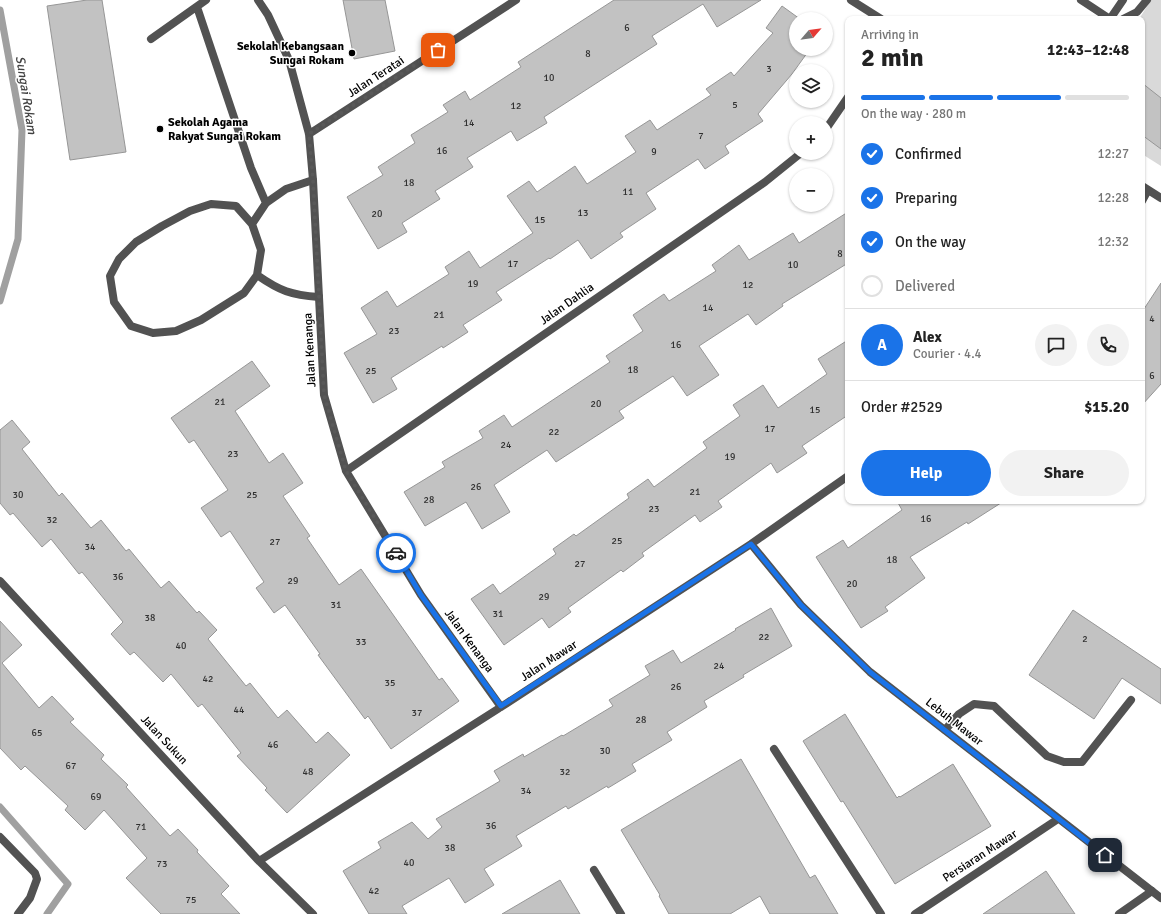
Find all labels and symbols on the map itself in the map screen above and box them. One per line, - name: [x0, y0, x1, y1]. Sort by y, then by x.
- north arrow: [789, 12, 833, 56]
- house number: 6: [624, 22, 630, 34]
- pin: [421, 33, 455, 67]
- place label: Sekolah Kebangsaan Sungai Rokam: [237, 39, 344, 68]
- marker: Sekolah Kebangsaan Sungai Rokam: [347, 48, 357, 58]
- house number: 8: [585, 48, 591, 60]
- street label: Jalan Teratai: [345, 53, 407, 101]
- water label: Sungai Rokam: [12, 55, 40, 136]
- house number: 3: [766, 63, 772, 75]
- house number: 10: [544, 72, 554, 84]
- house number: 5: [732, 99, 738, 111]
- house number: 12: [511, 100, 521, 112]
- place label: Sekolah Agama Rakyat Sungai Rokam: [168, 115, 281, 144]
- house number: 14: [464, 117, 475, 129]
- marker: Sekolah Agama Rakyat Sungai Rokam: [155, 124, 165, 134]
- house number: 7: [698, 130, 704, 142]
- house number: 16: [437, 145, 447, 157]
- house number: 9: [651, 146, 657, 158]
- house number: 18: [404, 177, 414, 189]
- house number: 11: [623, 186, 633, 198]
- house number: 13: [578, 207, 588, 219]
- house number: 20: [372, 208, 382, 220]
- house number: 15: [535, 214, 545, 226]
- house number: 8: [837, 248, 843, 260]
- house number: 17: [508, 258, 518, 270]
- house number: 10: [788, 259, 798, 271]
- house number: 19: [468, 278, 478, 290]
- house number: 12: [743, 279, 753, 291]
- street label: Jalan Dahlia: [537, 280, 597, 328]
- house number: 14: [703, 302, 714, 314]
- house number: 21: [434, 309, 444, 321]
- street label: Jalan Kenanga: [301, 312, 319, 388]
- house number: 4: [1149, 313, 1155, 325]
- house number: 23: [389, 325, 399, 337]
- house number: 16: [671, 339, 681, 351]
- house number: 18: [628, 364, 638, 376]
- house number: 25: [366, 365, 376, 377]
- house number: 6: [1149, 370, 1155, 382]
- house number: 21: [215, 396, 225, 408]
- house number: 20: [591, 398, 601, 410]
- house number: 15: [810, 404, 820, 416]
- house number: 17: [765, 423, 775, 435]
- house number: 22: [549, 426, 559, 438]
- house number: 24: [501, 439, 512, 451]
- house number: 23: [228, 448, 238, 460]
- house number: 19: [725, 451, 735, 463]
- house number: 26: [471, 481, 481, 493]
- house number: 21: [690, 486, 700, 498]
- house number: 30: [13, 489, 23, 501]
- house number: 25: [247, 489, 257, 501]
- house number: 28: [424, 494, 434, 506]
- house number: 23: [649, 503, 659, 515]
- house number: 16: [921, 513, 931, 525]
- house number: 32: [47, 514, 57, 526]
- courier: [376, 533, 416, 573]
- house number: 25: [612, 535, 622, 547]
- house number: 27: [270, 536, 280, 548]
- house number: 34: [85, 541, 96, 553]
- house number: 18: [887, 554, 897, 566]
- house number: 27: [575, 558, 585, 570]
- house number: 36: [113, 571, 123, 583]
- house number: 29: [288, 575, 298, 587]
- house number: 20: [847, 578, 857, 590]
- house number: 29: [539, 591, 549, 603]
- house number: 31: [331, 599, 341, 611]
- street label: Jalan Kenanga: [441, 606, 497, 676]
- house number: 31: [493, 608, 503, 620]
- house number: 38: [145, 612, 155, 624]
- house number: 22: [759, 631, 769, 643]
- house number: 2: [1082, 633, 1088, 645]
- house number: 33: [356, 636, 366, 648]
- street label: Jalan Mawar: [518, 637, 581, 685]
- house number: 40: [176, 640, 186, 652]
- house number: 24: [714, 660, 725, 672]
- house number: 42: [203, 673, 213, 685]
- house number: 35: [385, 677, 395, 689]
- house number: 26: [671, 681, 681, 693]
- street label: Lebuh Mawar: [922, 695, 986, 749]
- house number: 44: [234, 704, 245, 716]
- house number: 37: [412, 707, 422, 719]
- street label: Jalan Sukun: [137, 712, 191, 768]
- house number: 28: [636, 714, 646, 726]
- house number: 65: [32, 727, 42, 739]
- house number: 46: [268, 739, 278, 751]
- house number: 30: [600, 745, 610, 757]
- house number: 67: [66, 760, 76, 772]
- house number: 48: [303, 766, 313, 778]
- house number: 32: [560, 766, 570, 778]
- house number: 34: [521, 785, 532, 797]
- house number: 69: [91, 791, 101, 803]
- house number: 36: [486, 820, 496, 832]
- house number: 71: [136, 821, 146, 833]
- street label: Persiaran Mawar: [940, 826, 1021, 886]
- pin: [1088, 838, 1122, 872]
- house number: 38: [445, 842, 455, 854]
- house number: 40: [404, 857, 414, 869]
- house number: 73: [157, 858, 167, 870]
- house number: 42: [369, 885, 379, 897]
- house number: 75: [186, 894, 196, 906]

